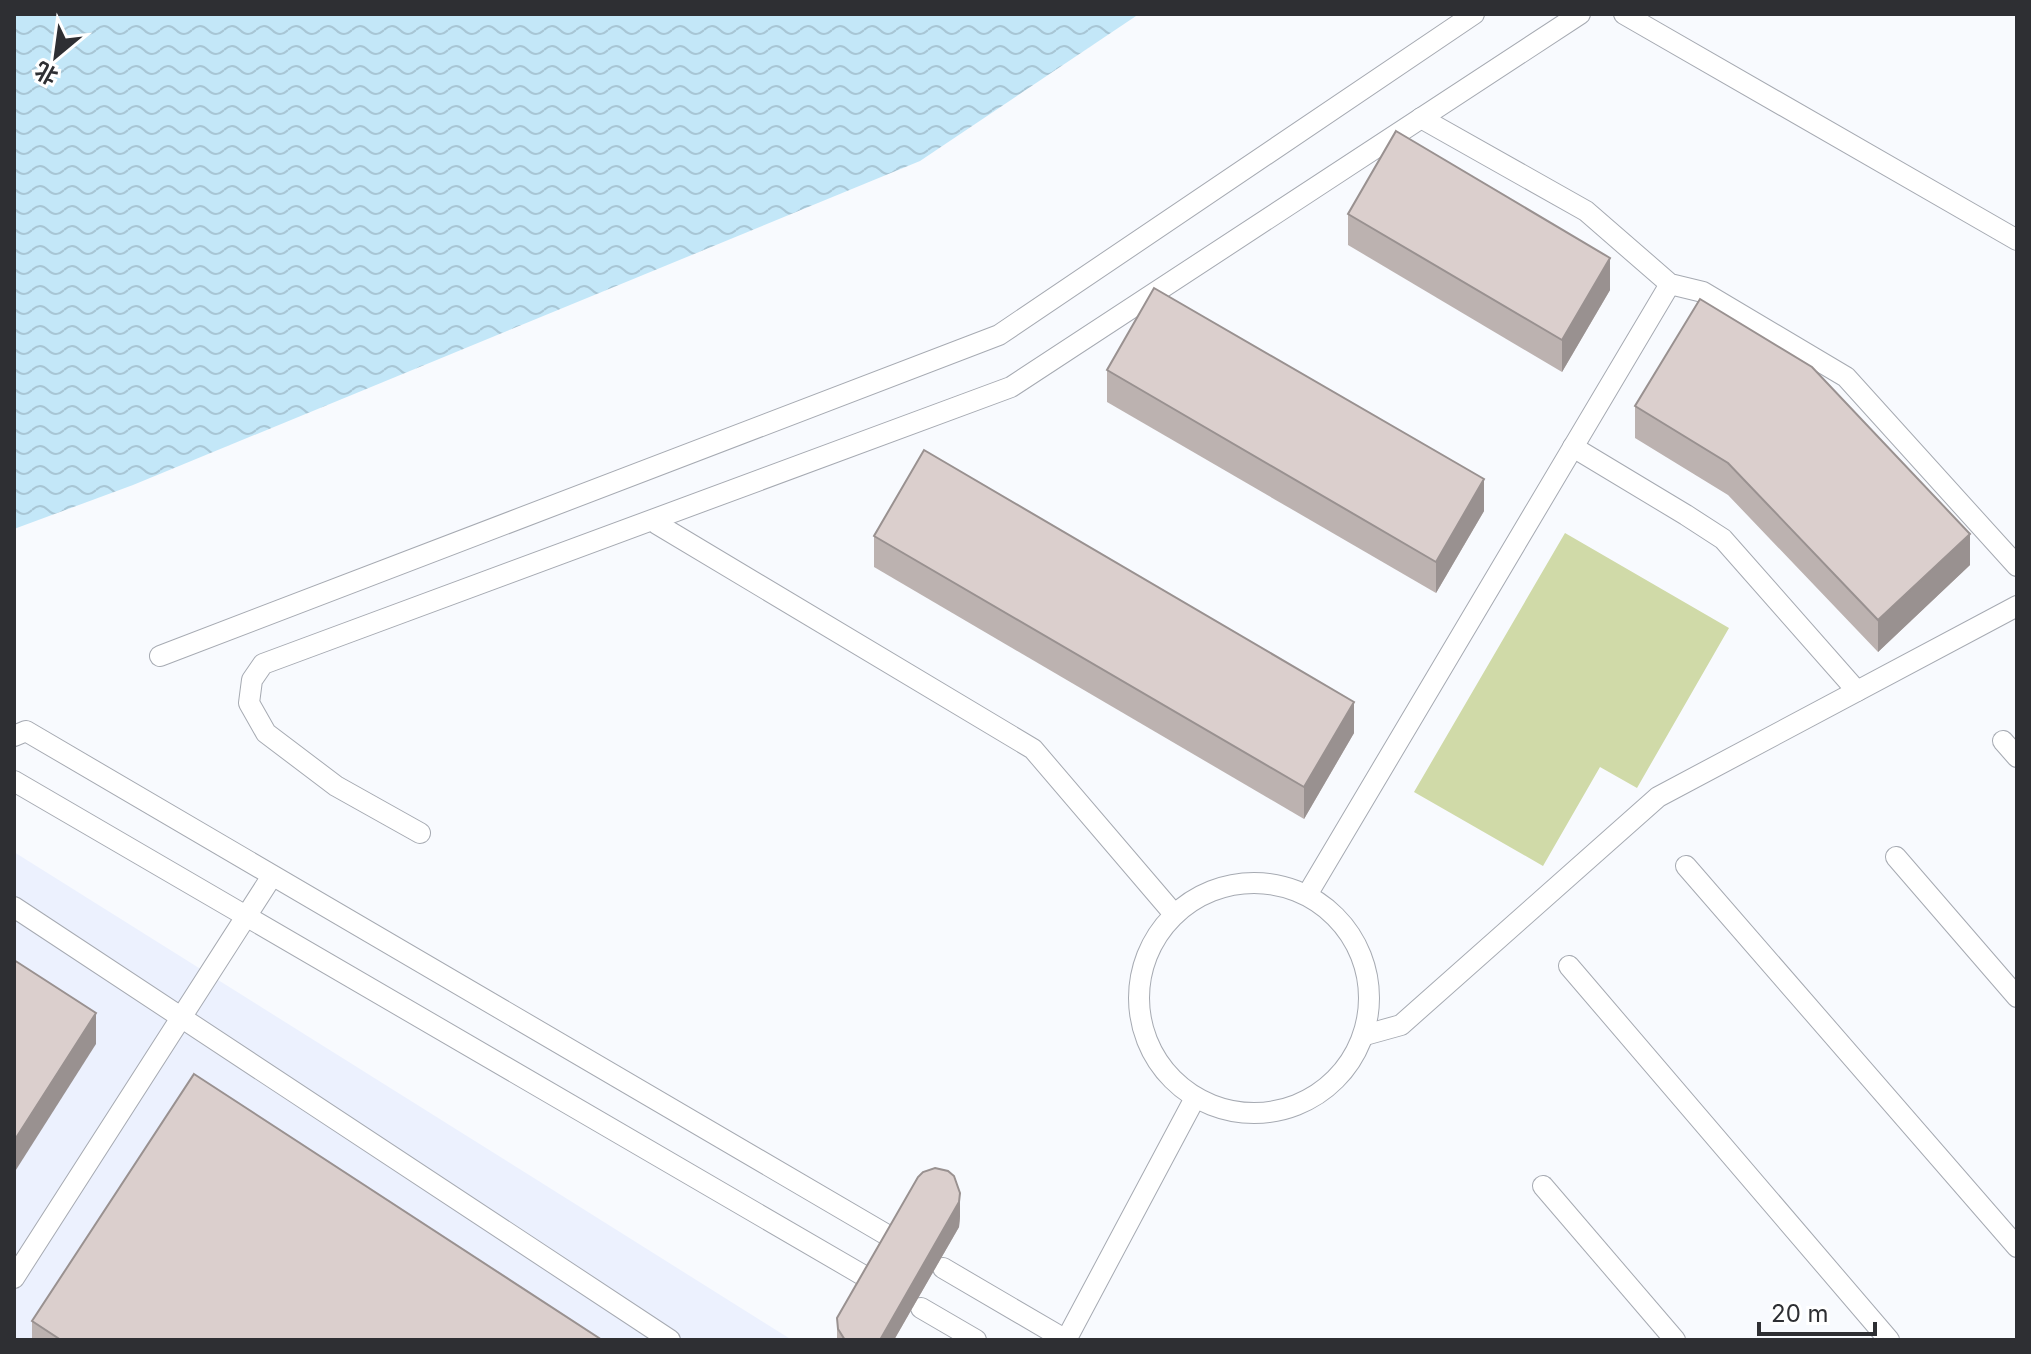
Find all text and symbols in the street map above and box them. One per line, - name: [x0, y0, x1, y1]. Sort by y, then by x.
- north arrow: [16, 16, 96, 96]
- text: 北: [30, 57, 62, 90]
- scale bar: [1759, 1286, 1875, 1336]
- text: 20 m: [1771, 1299, 1829, 1328]

